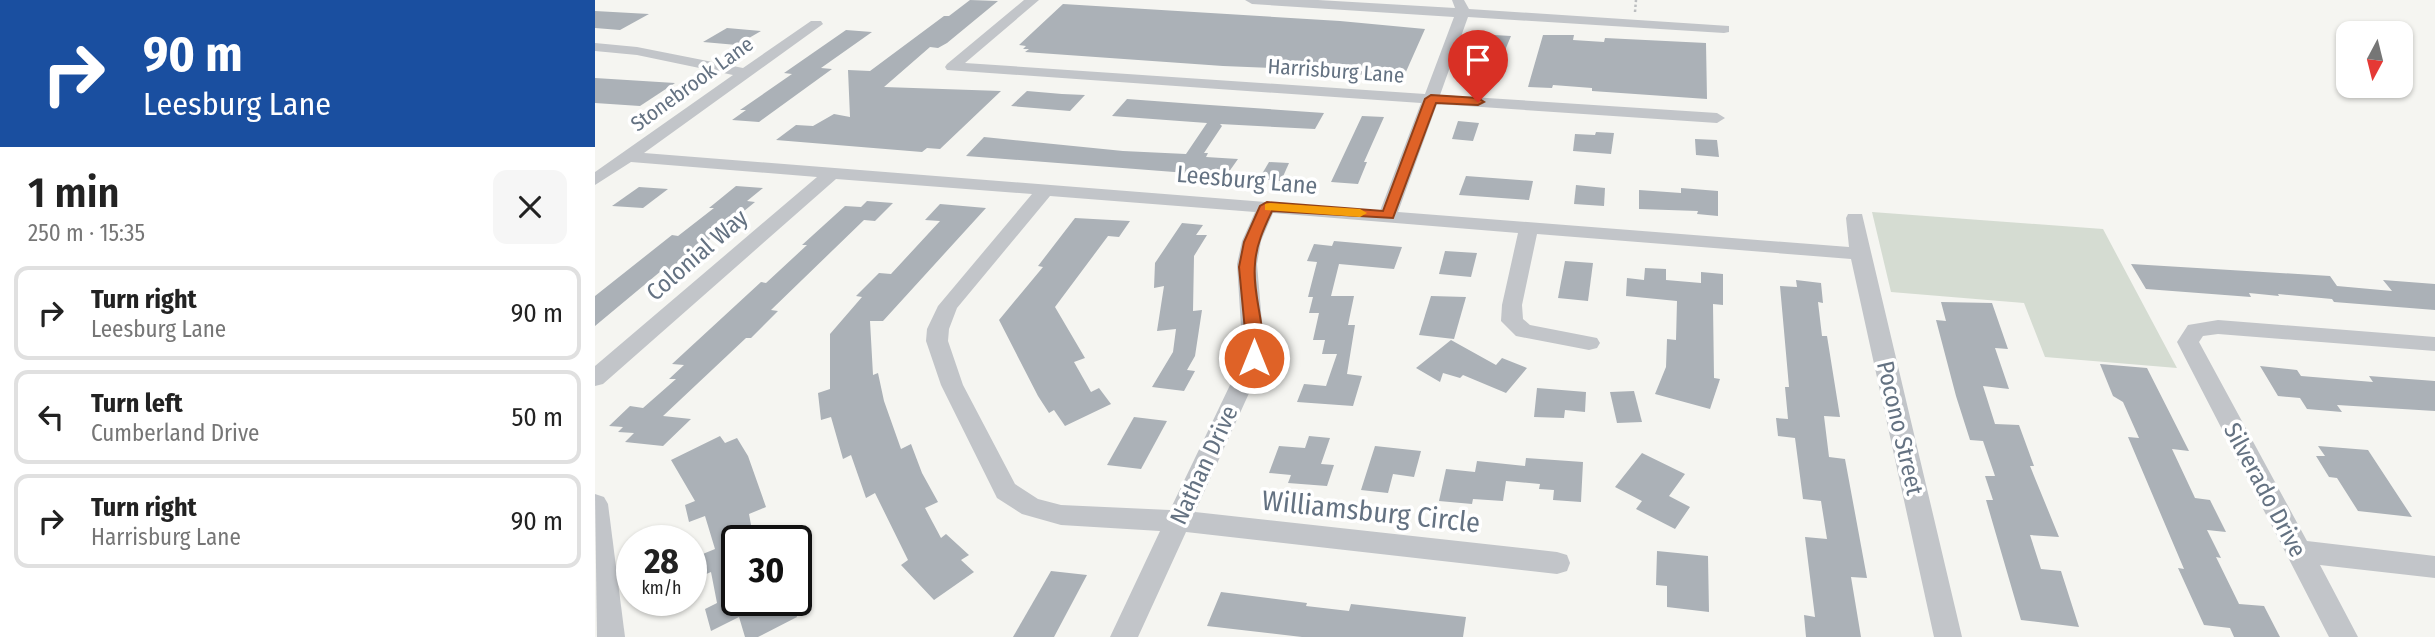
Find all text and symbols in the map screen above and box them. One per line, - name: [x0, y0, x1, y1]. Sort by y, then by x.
- north arrow: [2336, 21, 2413, 98]
- map controls: [2336, 21, 2413, 98]
- text: 90 m: [143, 25, 243, 84]
- icon: right: [28, 28, 119, 119]
- pin: [1448, 30, 1508, 102]
- street label: Stonebrook Lane: [626, 31, 758, 137]
- icon: arrive: [1459, 41, 1497, 79]
- street label: Harrisburg Lane: [1267, 53, 1405, 89]
- text: Leesburg Lane: [143, 85, 331, 123]
- street label: Leesburg Lane: [1176, 160, 1318, 200]
- text: 1 min: [28, 168, 119, 218]
- button: close: [493, 170, 567, 244]
- street label: Colonial Way: [641, 203, 753, 306]
- text: 250 m · 15:35: [28, 219, 145, 247]
- text: Turn right: [91, 284, 197, 315]
- icon: right: [32, 294, 70, 332]
- text: 90 m: [511, 298, 563, 329]
- text: Leesburg Lane: [91, 315, 226, 343]
- position arrow: [1217, 321, 1291, 395]
- street label: Pocono Street: [1871, 358, 1929, 498]
- text: Turn left: [91, 388, 183, 419]
- icon: left: [32, 398, 70, 436]
- street label: Nathan Drive: [1164, 401, 1244, 529]
- text: 50 m: [511, 402, 563, 433]
- street label: Silverado Drive: [2218, 418, 2312, 562]
- text: Cumberland Drive: [91, 419, 259, 447]
- street label: Williamsburg Circle: [1260, 484, 1482, 539]
- text: Turn right: [91, 492, 197, 523]
- icon: right: [32, 502, 70, 540]
- text: 90 m: [511, 506, 563, 537]
- text: Harrisburg Lane: [91, 523, 241, 551]
- speed limit sign: 30: [721, 525, 812, 616]
- text: 28: [644, 540, 679, 582]
- text: km/h: [641, 577, 682, 599]

